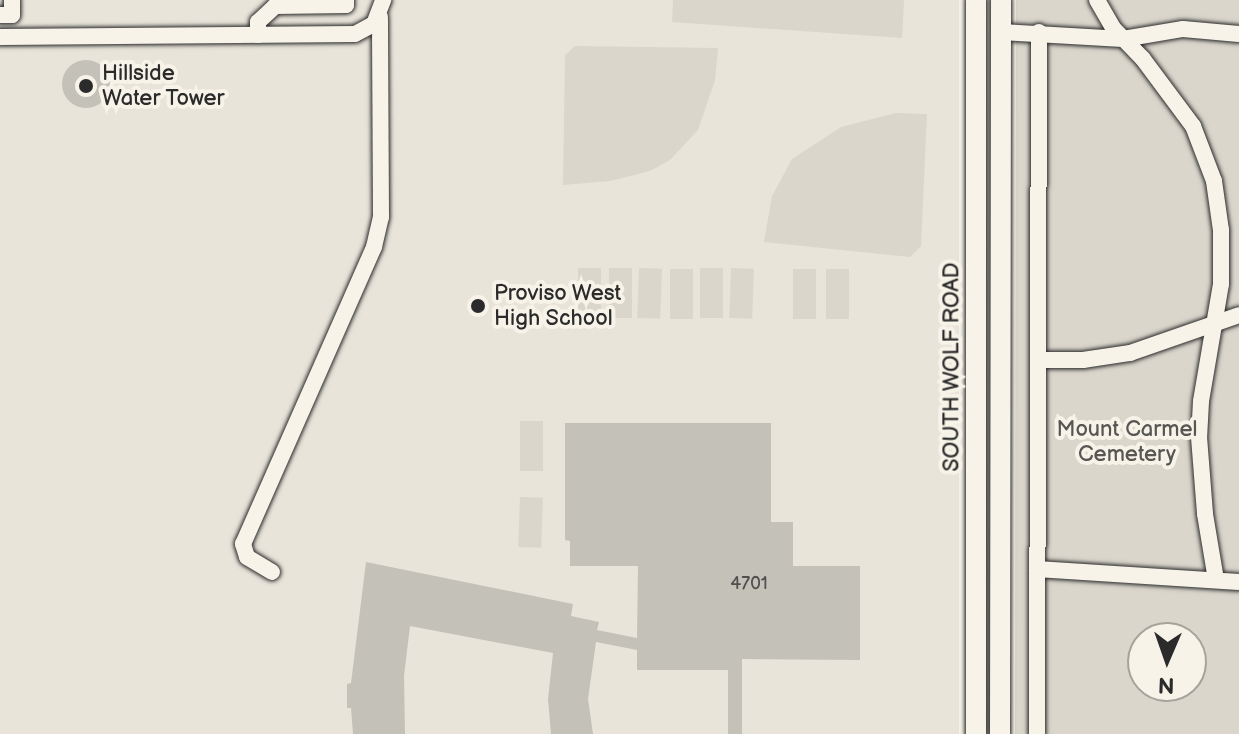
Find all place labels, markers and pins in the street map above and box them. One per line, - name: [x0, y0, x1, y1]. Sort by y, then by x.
- place label: Hillside Water Tower: [102, 60, 225, 112]
- marker: Hillside Water Tower: [77, 77, 95, 95]
- place label: Proviso West High School: [494, 280, 622, 332]
- marker: Proviso West High School: [469, 297, 487, 315]

